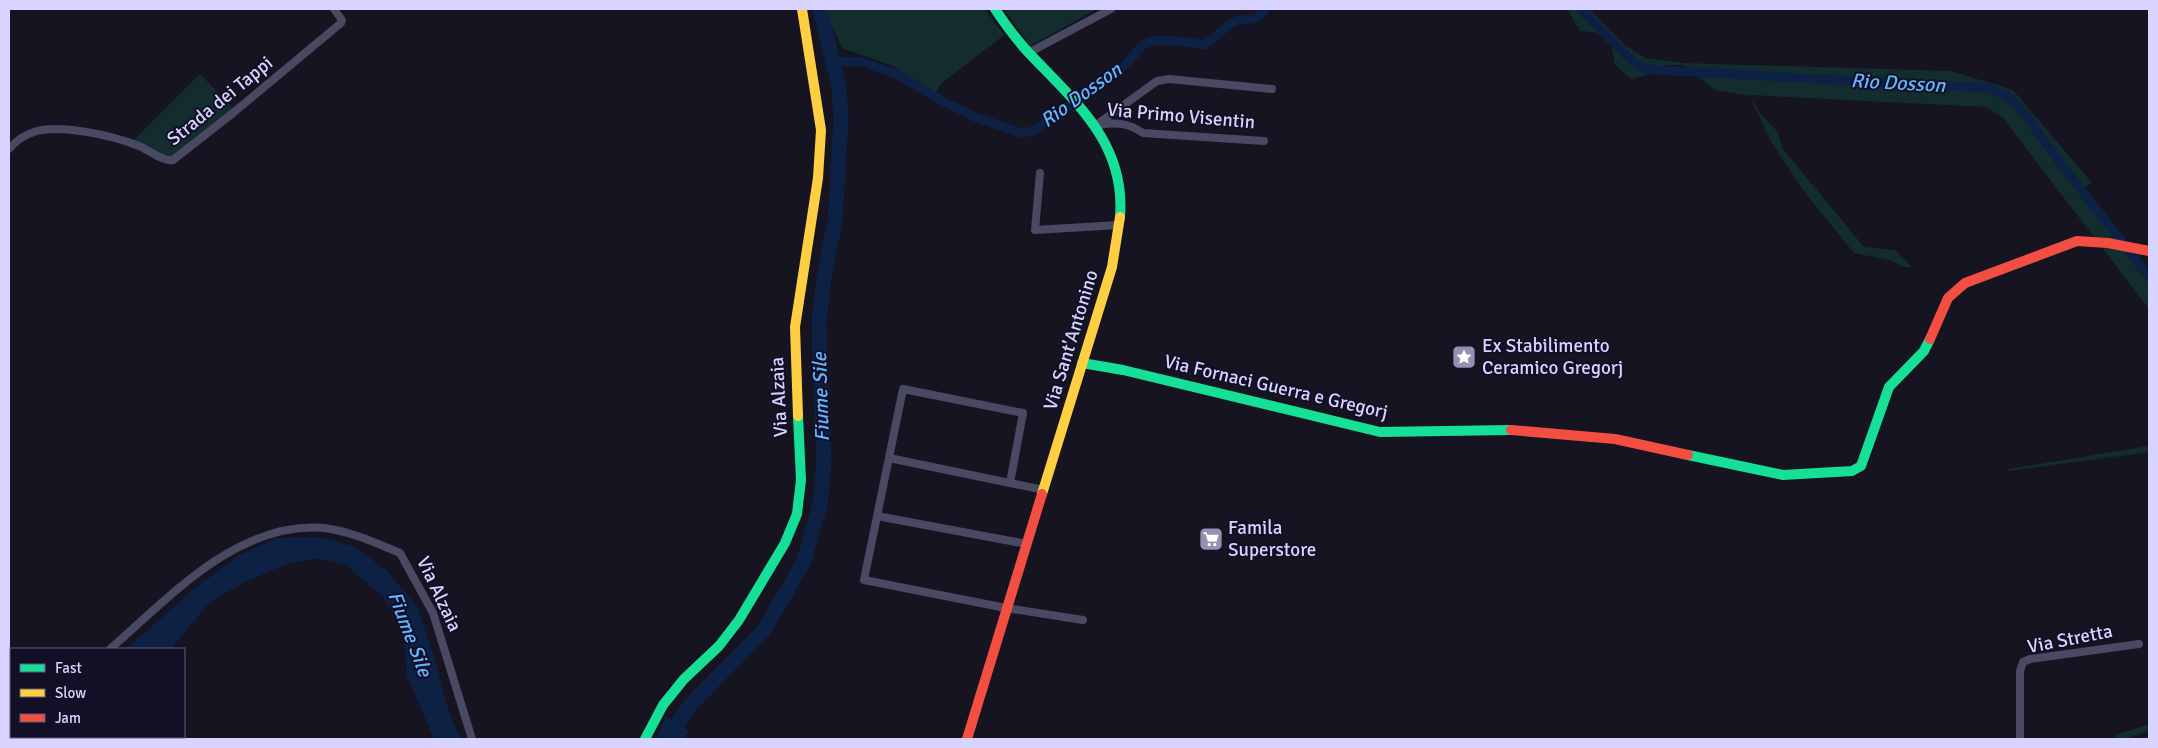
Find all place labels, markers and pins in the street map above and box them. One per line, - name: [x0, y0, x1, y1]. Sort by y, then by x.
- place label: Ex Stabilimento Ceramico Gregorj: [1482, 334, 1623, 380]
- place icon: Ex Stabilimento Ceramico Gregorj: [1451, 344, 1477, 370]
- place label: Famila Superstore: [1228, 516, 1316, 562]
- supermarket icon: Famila Superstore: [1198, 526, 1224, 552]

